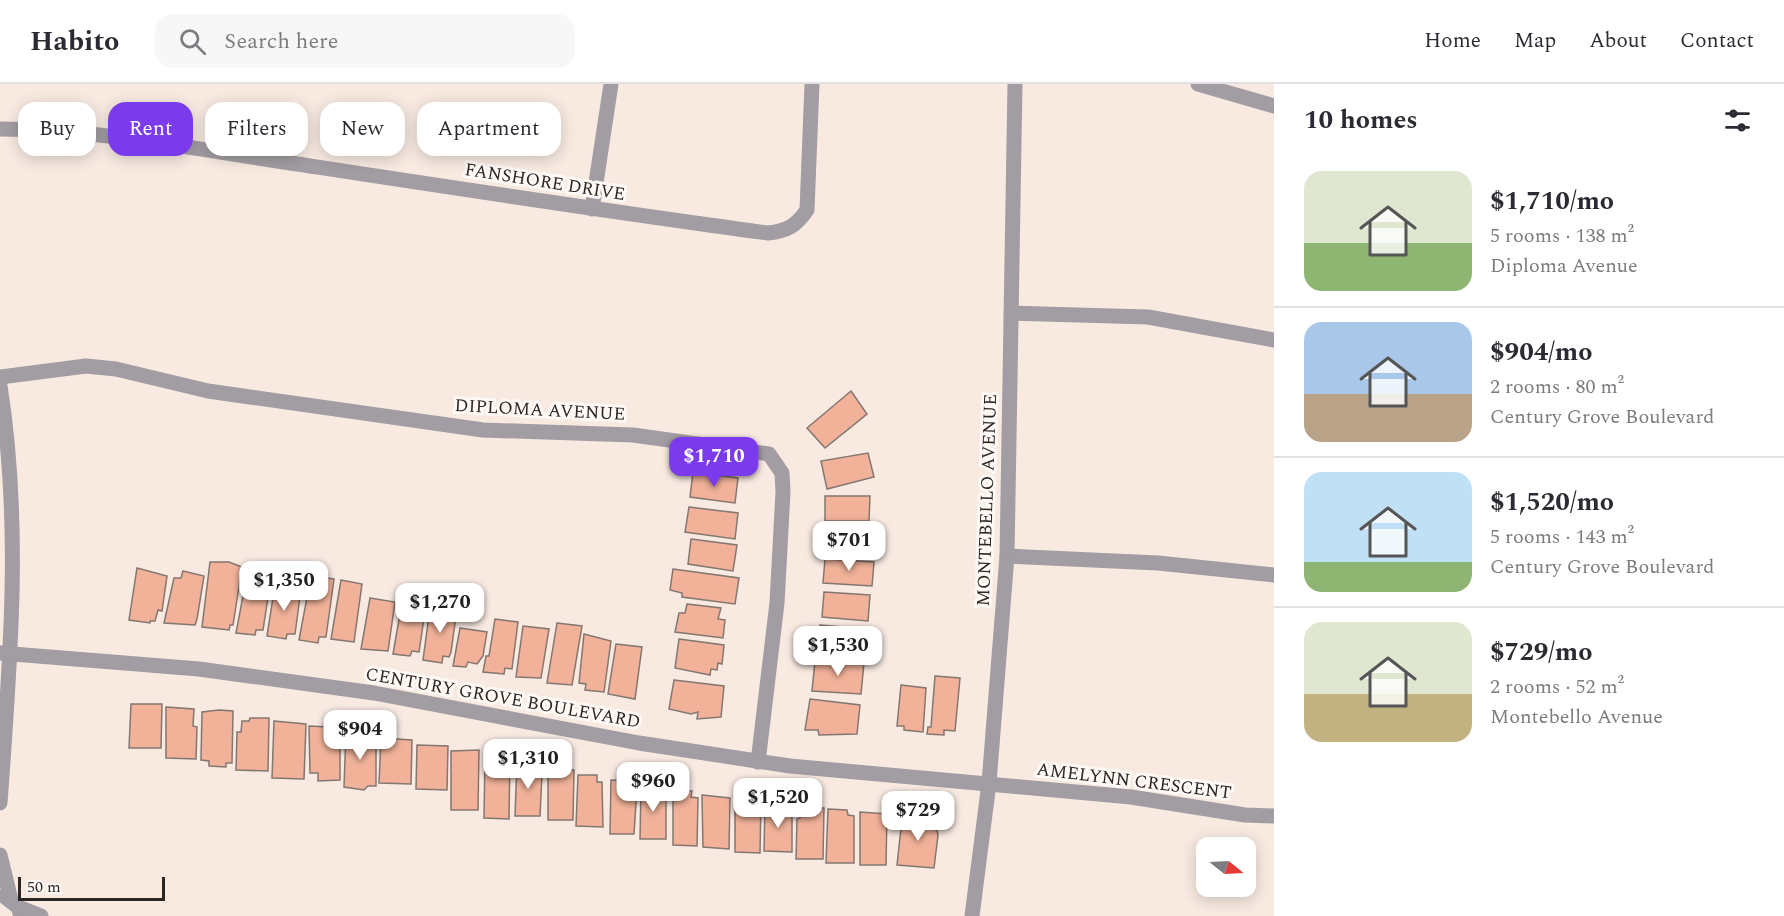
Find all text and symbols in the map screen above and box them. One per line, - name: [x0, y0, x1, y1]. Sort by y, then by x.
- search box: [155, 14, 575, 68]
- text: Habito: [30, 20, 119, 63]
- icon: search: [176, 25, 209, 58]
- text: Search here: [224, 25, 338, 58]
- text: Home: [1424, 25, 1481, 57]
- text: Map: [1514, 25, 1556, 57]
- text: About: [1589, 25, 1647, 57]
- text: Contact: [1680, 25, 1754, 57]
- text: 10 homes: [1304, 100, 1418, 140]
- chip: Buy: [18, 102, 96, 156]
- chip: Rent: [108, 102, 193, 156]
- chip: Filters: [205, 102, 308, 156]
- chip: New: [320, 102, 405, 156]
- chip: Apartment: [417, 102, 561, 156]
- icon: filters: [1721, 104, 1754, 137]
- street label: FANSHORE DRIVE: [463, 156, 627, 208]
- text: $1,710/mo: [1490, 181, 1614, 221]
- icon: home: [1352, 195, 1424, 267]
- text: 5 rooms · 138 m²: [1490, 221, 1634, 251]
- text: Diploma Avenue: [1490, 251, 1638, 281]
- text: $904/mo: [1490, 332, 1593, 372]
- icon: home: [1352, 346, 1424, 418]
- text: 2 rooms · 80 m²: [1490, 372, 1624, 402]
- street label: DIPLOMA AVENUE: [454, 392, 626, 428]
- street label: MONTEBELLO AVENUE: [970, 393, 1004, 607]
- text: Century Grove Boulevard: [1490, 402, 1715, 432]
- pin: $1,710: [665, 437, 763, 488]
- text: $1,710: [683, 441, 745, 471]
- text: $1,520/mo: [1490, 482, 1614, 522]
- icon: home: [1352, 496, 1424, 568]
- pin: $701: [813, 521, 885, 572]
- text: 5 rooms · 143 m²: [1490, 522, 1634, 552]
- text: $701: [827, 525, 871, 555]
- text: Century Grove Boulevard: [1490, 552, 1715, 582]
- pin: $1,350: [235, 561, 333, 612]
- text: $1,350: [253, 565, 315, 595]
- pin: $1,270: [391, 583, 489, 634]
- text: $1,270: [409, 587, 471, 617]
- pin: $1,530: [789, 626, 887, 677]
- text: $1,530: [807, 630, 869, 660]
- text: $729/mo: [1490, 632, 1593, 672]
- icon: home: [1352, 646, 1424, 718]
- street label: CENTURY GROVE BOULEVARD: [363, 661, 643, 735]
- text: 2 rooms · 52 m²: [1490, 672, 1624, 702]
- text: Montebello Avenue: [1490, 702, 1663, 732]
- pin: $904: [324, 710, 396, 761]
- text: $904: [338, 714, 382, 744]
- pin: $1,310: [479, 739, 577, 790]
- text: $1,310: [497, 743, 559, 773]
- street label: AMELYNN CRESCENT: [1035, 756, 1233, 806]
- pin: $960: [617, 762, 689, 813]
- text: $960: [631, 766, 675, 796]
- pin: $1,520: [729, 778, 827, 829]
- text: $1,520: [747, 782, 809, 812]
- pin: $729: [882, 791, 954, 842]
- text: $729: [896, 795, 940, 825]
- north arrow: [1196, 837, 1256, 897]
- map controls: [1196, 837, 1256, 897]
- scale bar: [18, 874, 165, 902]
- text: 50 m: [27, 875, 61, 899]

